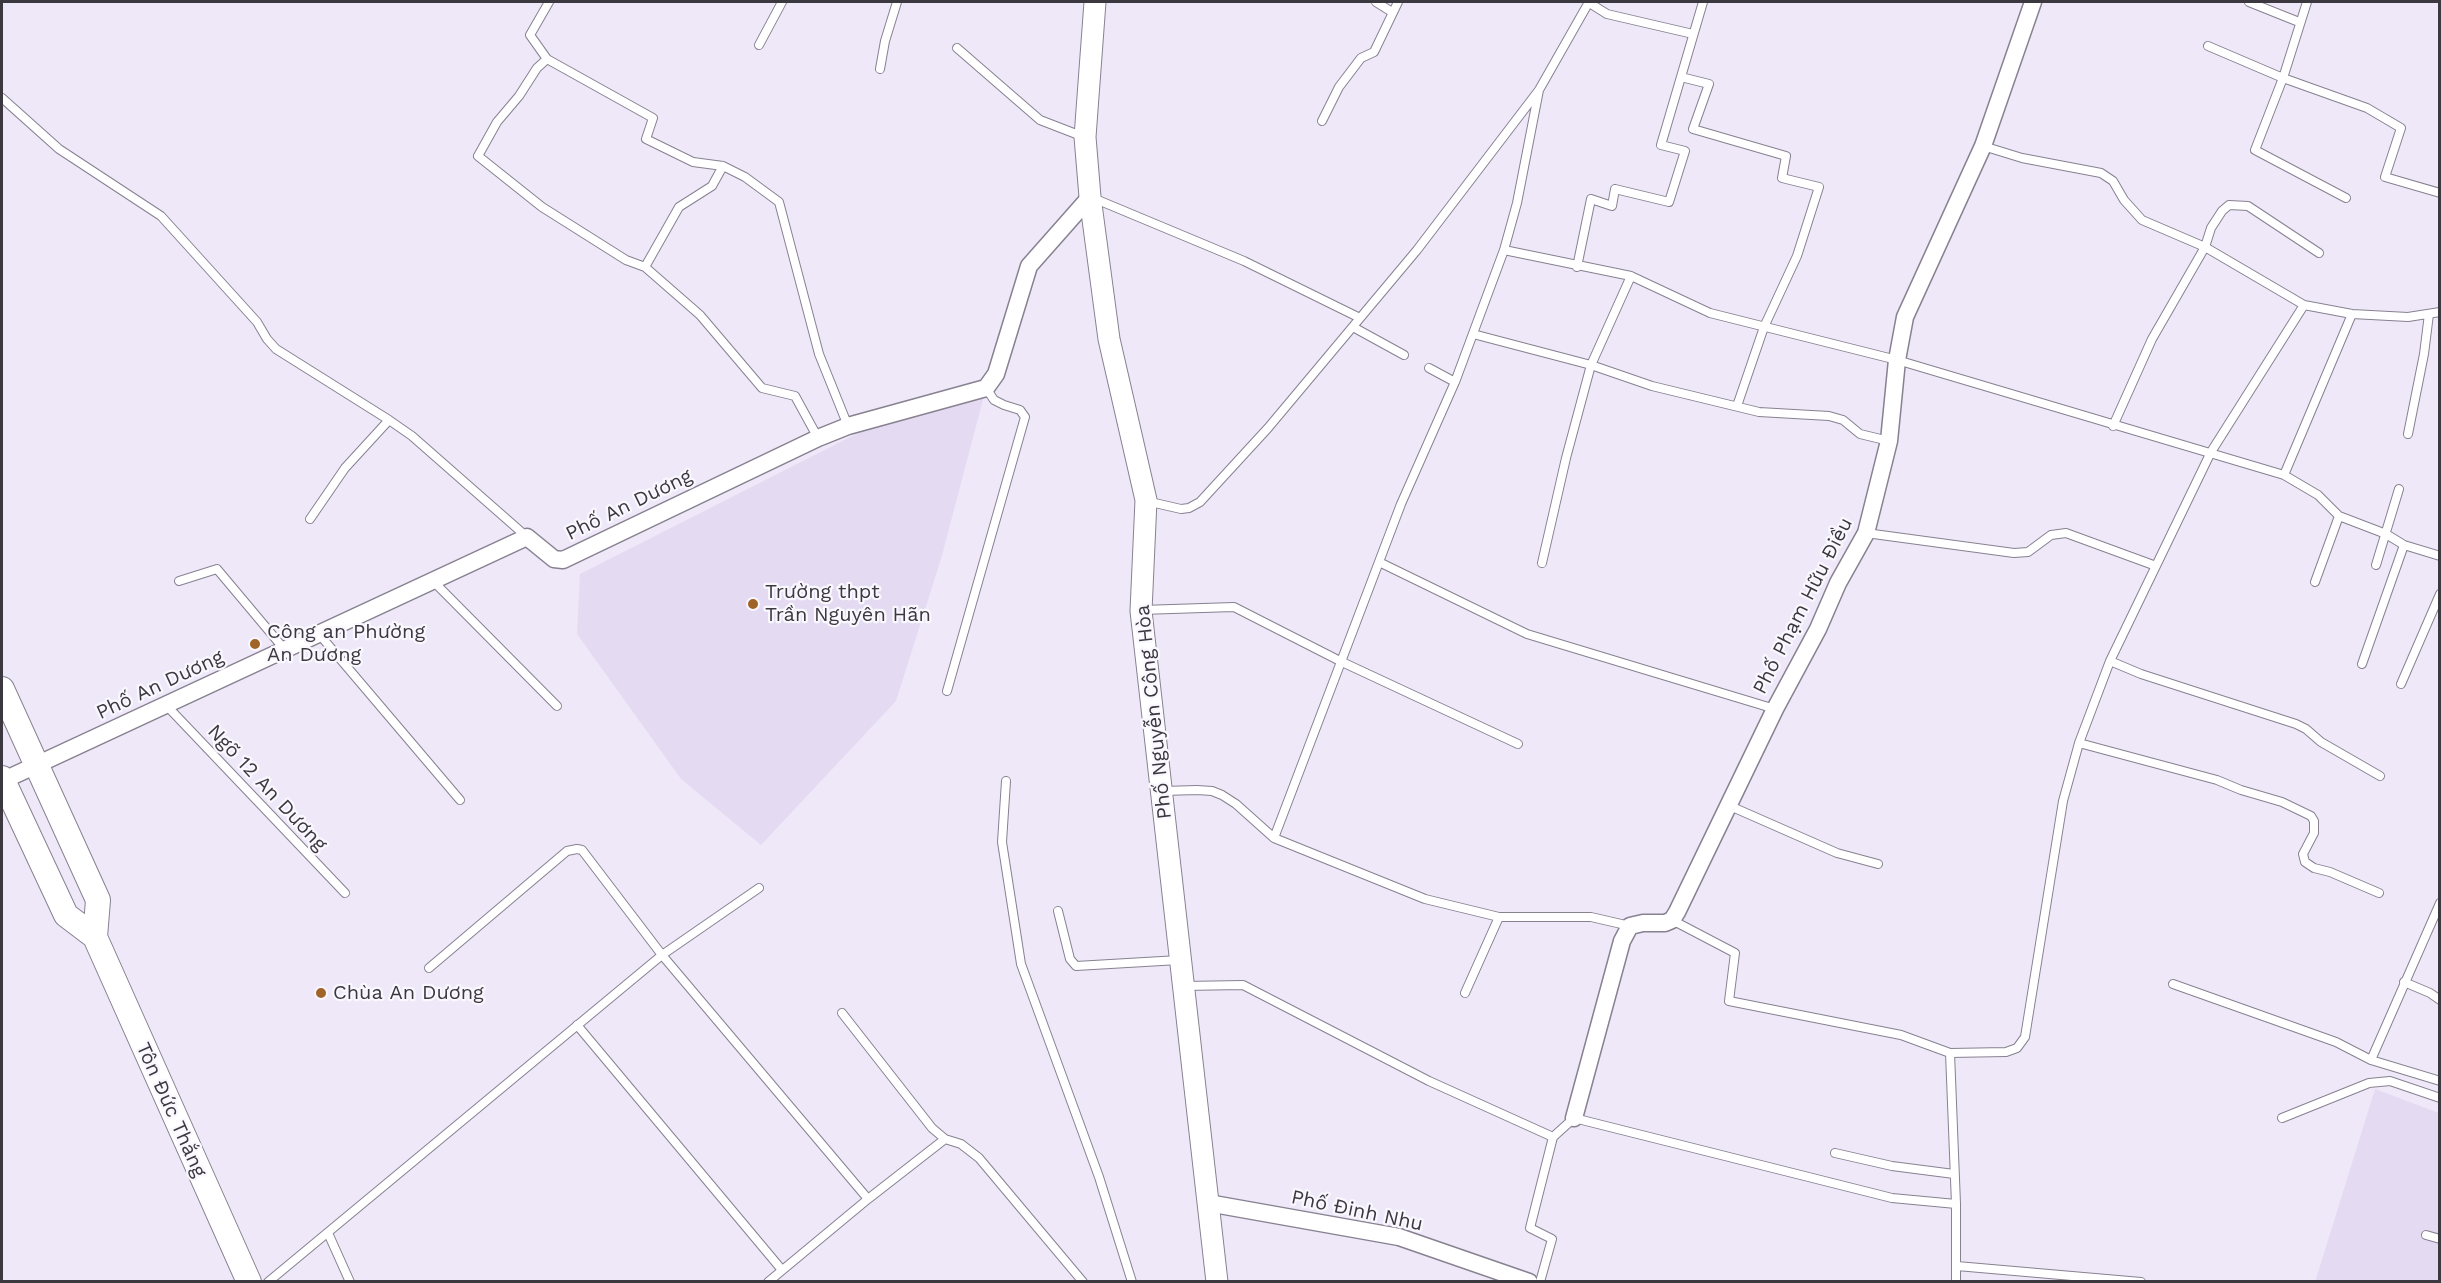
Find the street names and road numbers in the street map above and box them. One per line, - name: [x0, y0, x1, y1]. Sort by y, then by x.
- street label: Phố An Dương: [562, 464, 696, 546]
- street label: Phố Phạm Hữu Điều: [1748, 514, 1858, 698]
- street label: Phố Nguyễn Công Hòa: [1131, 604, 1177, 820]
- street label: Phố An Dương: [93, 645, 227, 725]
- street label: Ngõ 12 An Dương: [202, 720, 332, 856]
- street label: Tôn Đức Thắng: [131, 1039, 211, 1181]
- street label: Phố Đinh Nhu: [1289, 1185, 1425, 1237]

